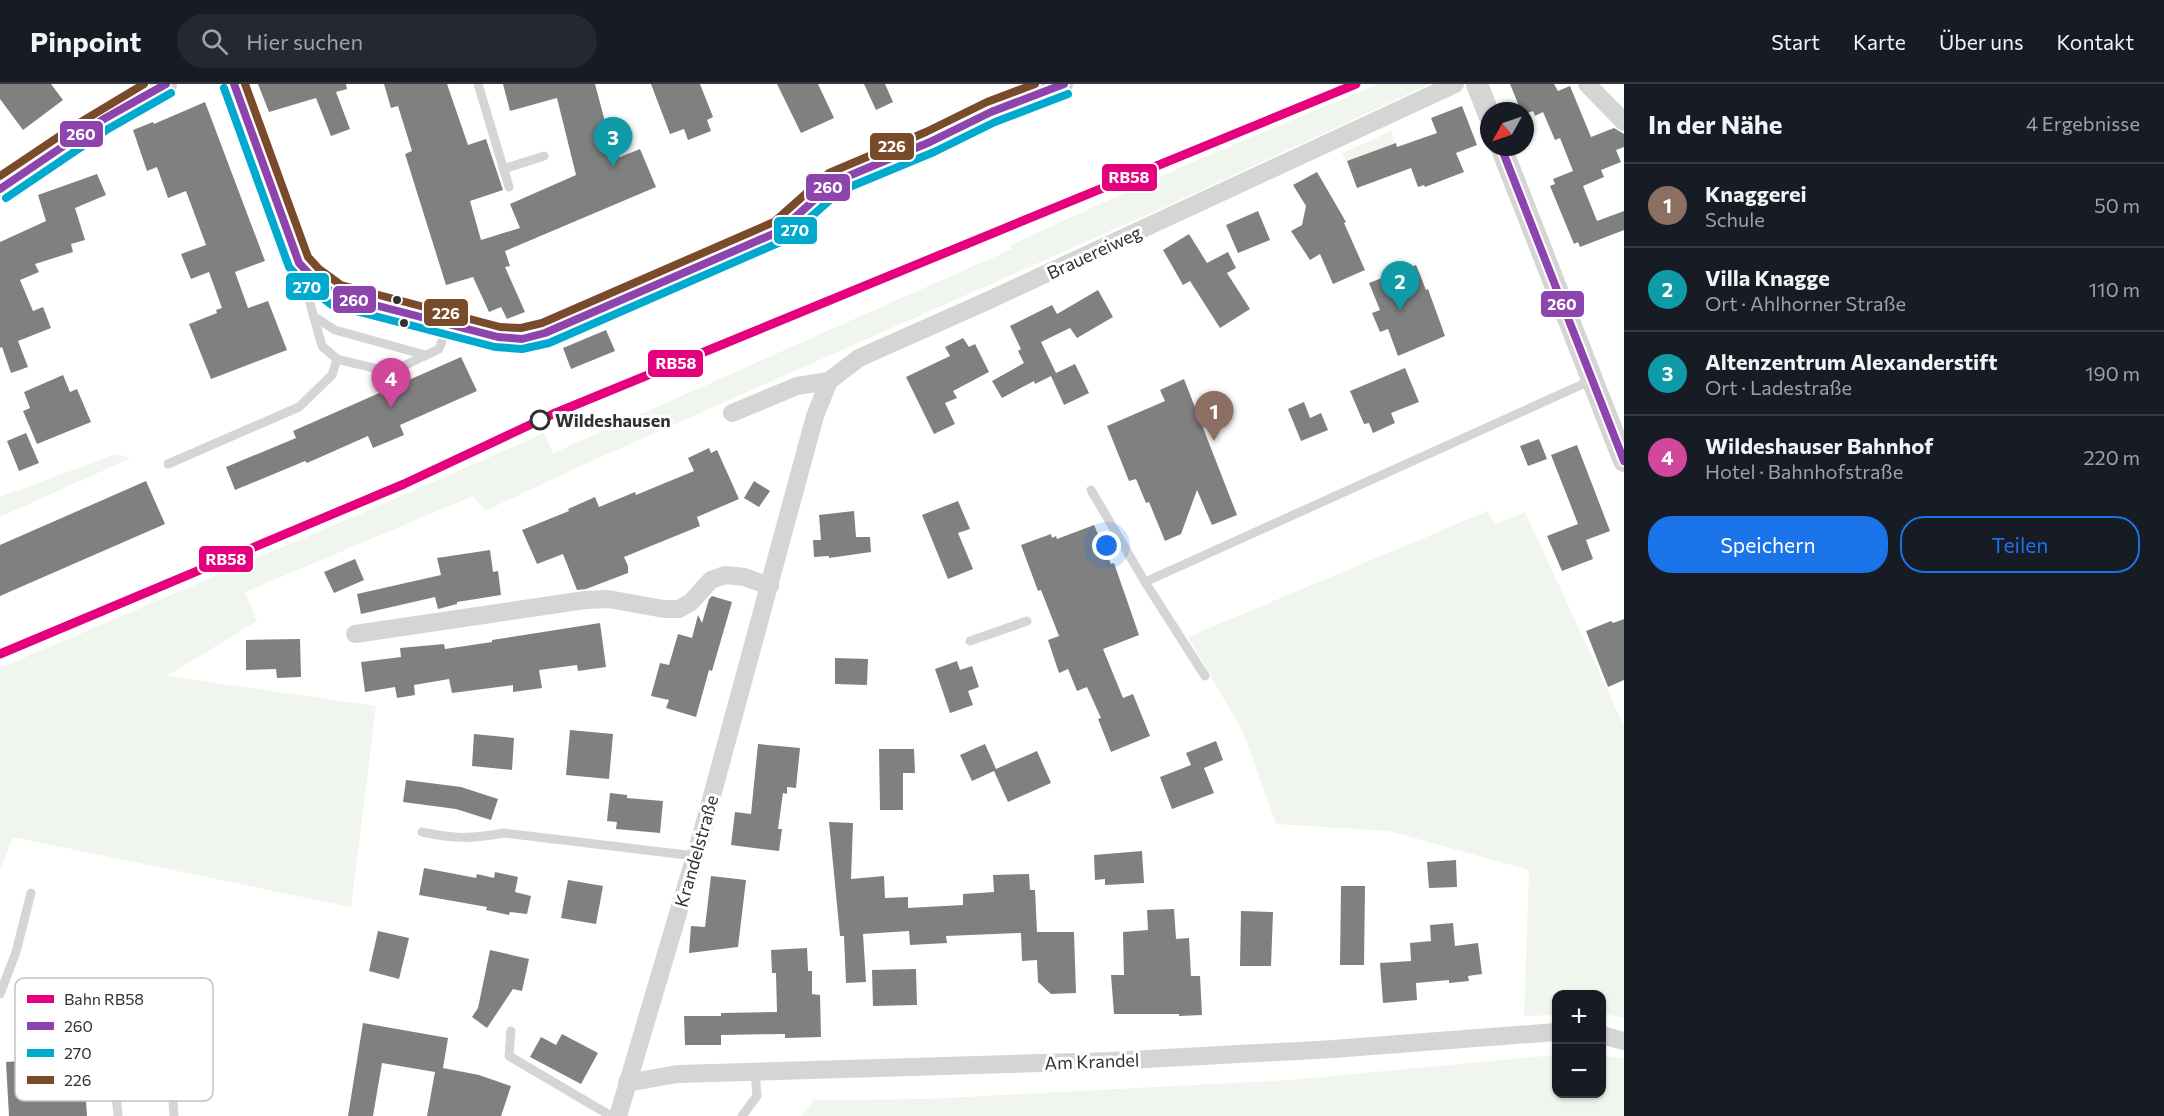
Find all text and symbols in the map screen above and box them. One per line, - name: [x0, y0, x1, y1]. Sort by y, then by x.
- search box: [177, 14, 597, 68]
- text: Pinpoint: [30, 24, 141, 58]
- icon: search: [198, 25, 231, 58]
- text: Hier suchen: [246, 28, 363, 55]
- text: Start: [1771, 29, 1820, 54]
- text: Karte: [1853, 29, 1906, 54]
- text: Über uns: [1939, 29, 2023, 54]
- text: Kontakt: [2056, 29, 2134, 54]
- north arrow: [1480, 102, 1534, 156]
- text: In der Nähe: [1648, 108, 1783, 139]
- text: 4 Ergebnisse: [2026, 111, 2140, 135]
- pin: 3: [594, 118, 632, 167]
- line badge: 260: [59, 120, 104, 148]
- text: 260: [66, 124, 96, 143]
- line badge: 226: [869, 132, 915, 161]
- text: 226: [878, 136, 906, 155]
- line badge: RB58: [1101, 163, 1158, 192]
- text: RB58: [1109, 167, 1150, 186]
- line badge: 260: [805, 173, 851, 202]
- text: 260: [813, 177, 843, 196]
- text: Knaggerei: [1705, 180, 1807, 207]
- text: 1: [1663, 193, 1672, 217]
- text: 50 m: [2094, 193, 2140, 217]
- text: Schule: [1705, 207, 1765, 231]
- line badge: 270: [773, 216, 818, 245]
- text: 270: [781, 220, 809, 239]
- street label: Brauereiweg: [1043, 220, 1145, 284]
- pin: 2: [1380, 262, 1420, 311]
- text: Villa Knagge: [1705, 264, 1830, 291]
- line badge: 270: [285, 272, 330, 301]
- text: 270: [293, 277, 321, 296]
- text: 2: [1662, 277, 1673, 301]
- text: 110 m: [2089, 277, 2140, 301]
- line badge: 260: [332, 285, 377, 314]
- text: 260: [339, 290, 369, 309]
- line badge: 260: [1540, 290, 1585, 318]
- text: Ort · Ahlhorner Straße: [1705, 291, 1906, 315]
- unlabelled marker: [391, 294, 403, 306]
- text: 260: [1547, 294, 1577, 313]
- line badge: 226: [423, 298, 469, 327]
- text: 226: [432, 303, 460, 322]
- unlabelled marker: [398, 317, 410, 329]
- text: Altenzentrum Alexanderstift: [1705, 348, 1997, 375]
- line badge: RB58: [647, 349, 704, 378]
- text: RB58: [656, 353, 697, 372]
- pin: 4: [372, 358, 410, 408]
- text: 3: [1662, 361, 1673, 385]
- text: 190 m: [2085, 361, 2140, 385]
- text: Ort · Ladestraße: [1705, 375, 1852, 399]
- pin: 1: [1194, 392, 1234, 441]
- place label: Wildeshausen: [555, 409, 671, 431]
- marker: Wildeshausen: [530, 410, 550, 430]
- text: Wildeshauser Bahnhof: [1705, 432, 1933, 459]
- text: 4: [1661, 445, 1674, 469]
- text: 220 m: [2084, 445, 2140, 469]
- text: Hotel · Bahnhofstraße: [1705, 459, 1903, 483]
- button: Speichern: [1648, 516, 1888, 573]
- button: Teilen: [1900, 516, 2140, 573]
- your location: [1092, 531, 1121, 560]
- line badge: RB58: [198, 545, 254, 573]
- text: RB58: [206, 549, 247, 568]
- street label: Krandelstraße: [669, 792, 723, 910]
- legend: [15, 978, 213, 1101]
- text: Bahn RB58: [64, 989, 144, 1008]
- map controls: [1552, 990, 1606, 1098]
- button: +: [1552, 990, 1606, 1044]
- text: 260: [64, 1016, 93, 1035]
- text: 270: [64, 1043, 92, 1062]
- button: −: [1552, 1044, 1606, 1098]
- street label: Am Krandel: [1044, 1048, 1140, 1074]
- text: 226: [64, 1070, 91, 1089]

